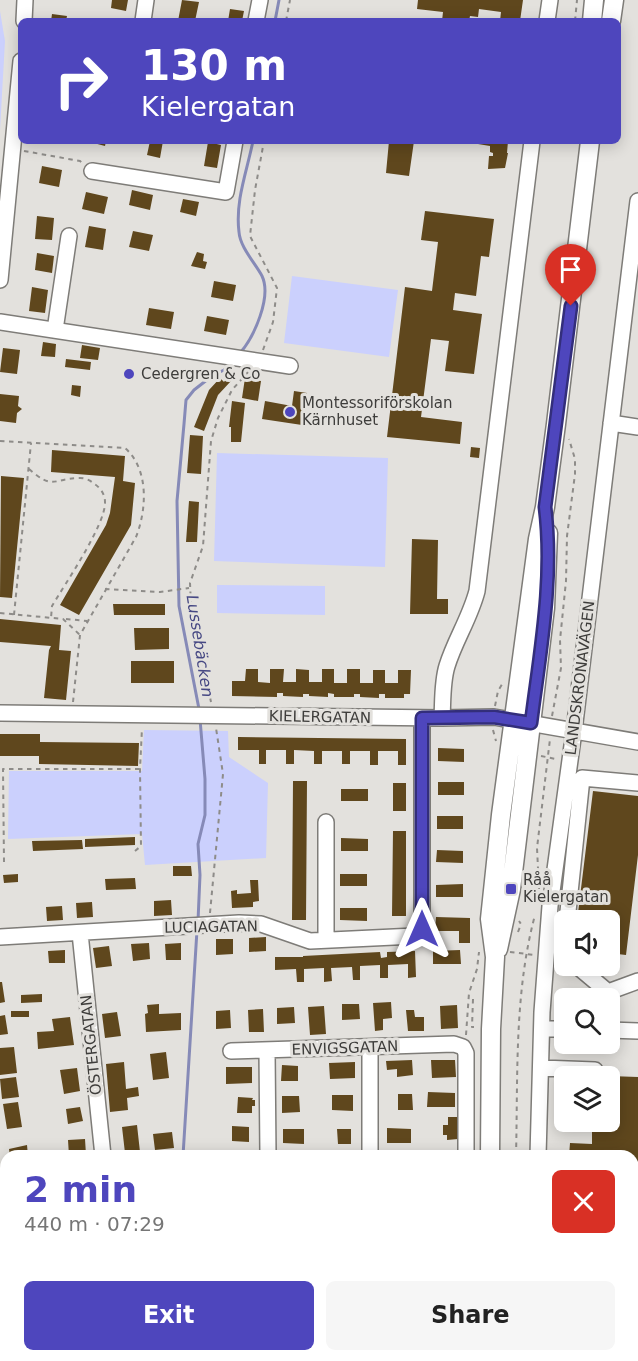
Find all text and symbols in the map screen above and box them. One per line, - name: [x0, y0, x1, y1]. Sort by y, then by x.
- text: 130 m: [141, 41, 287, 90]
- icon: right: [42, 42, 120, 120]
- text: Kielergatan: [141, 91, 296, 122]
- pin: [545, 244, 596, 306]
- icon: arrive: [554, 253, 587, 286]
- place label: Cedergren & Co: [141, 365, 260, 383]
- marker: Cedergren & Co: [122, 367, 136, 381]
- place label: Montessoriförskolan Kärnhuset: [302, 394, 453, 429]
- marker: Montessoriförskolan Kärnhuset: [283, 405, 297, 419]
- water label: Lussebäcken: [183, 593, 217, 699]
- street label: LANDSKRONAVÄGEN: [561, 600, 598, 756]
- street label: KIELERGATAN: [269, 707, 371, 727]
- place label: Råå Kielergatan: [523, 871, 609, 906]
- marker: Råå Kielergatan: [504, 882, 518, 896]
- position arrow: [390, 897, 454, 961]
- map controls: [554, 910, 620, 1132]
- button: sound: [554, 910, 620, 976]
- street label: LUCIAGATAN: [164, 917, 258, 937]
- button: search: [554, 988, 620, 1054]
- street label: ÖSTERGATAN: [76, 994, 105, 1096]
- street label: ENVIGSGATAN: [291, 1037, 399, 1059]
- button: layers: [554, 1066, 620, 1132]
- text: 2 min: [24, 1169, 137, 1210]
- button: close: [552, 1170, 615, 1233]
- text: 440 m · 07:29: [24, 1212, 165, 1236]
- button: Exit: [24, 1281, 314, 1350]
- button: Share: [326, 1281, 615, 1350]

